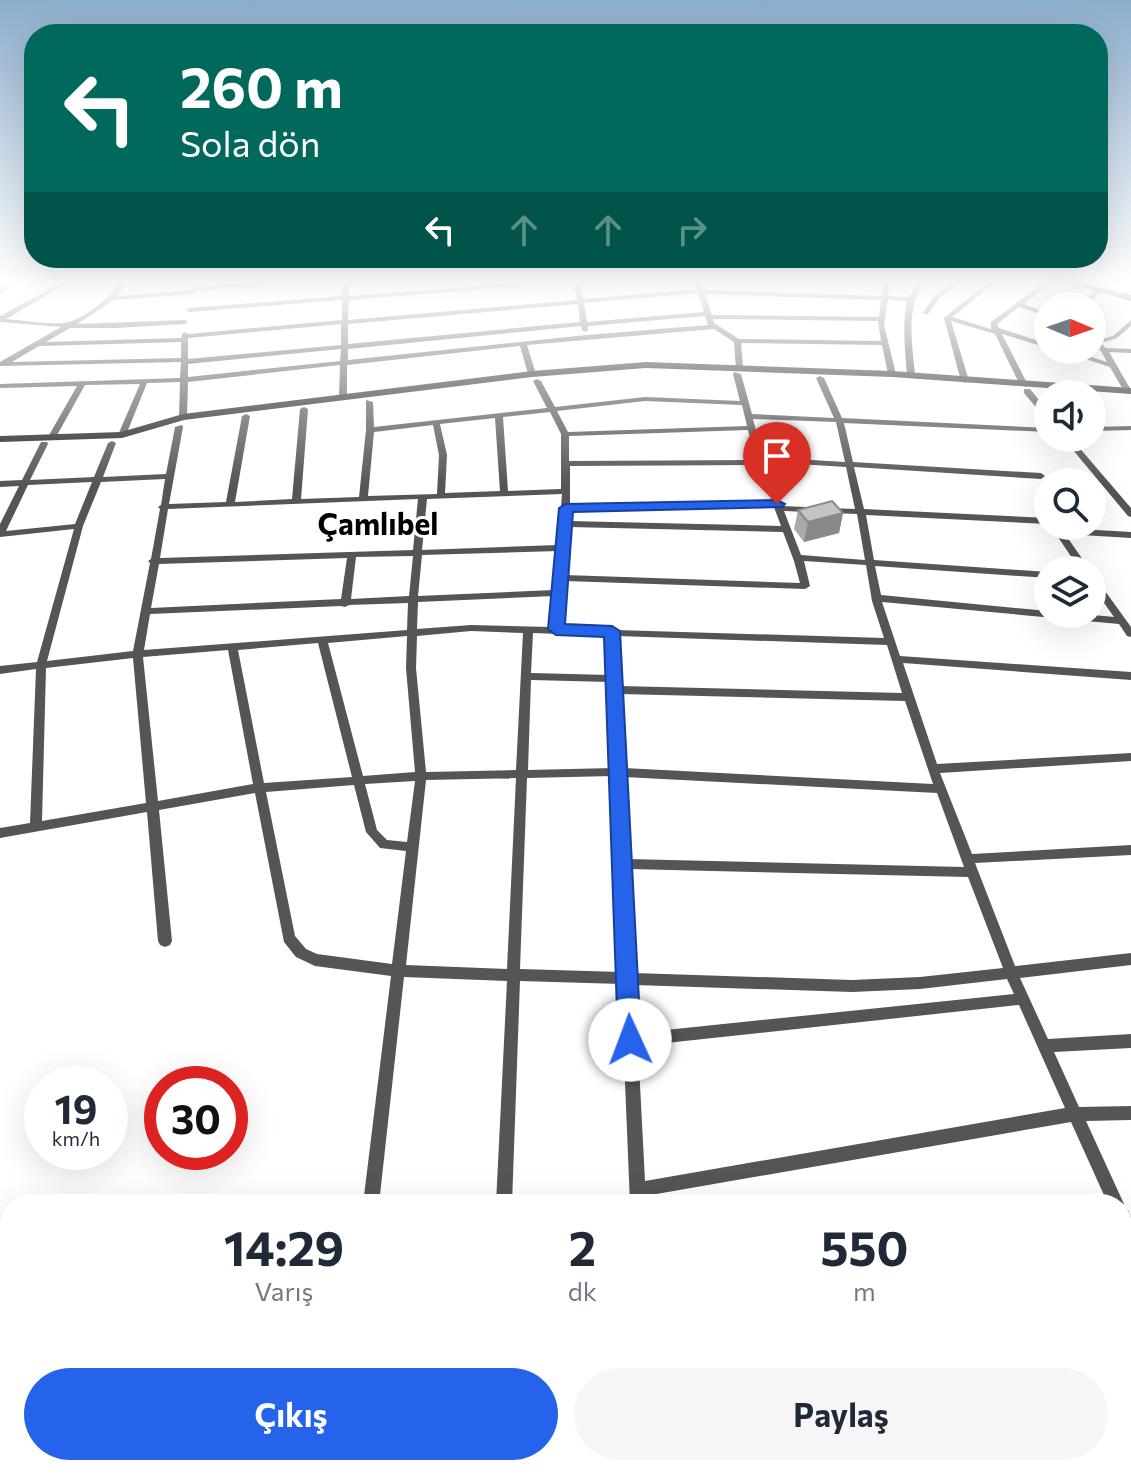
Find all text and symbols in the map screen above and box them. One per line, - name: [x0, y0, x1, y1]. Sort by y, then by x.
- text: 260 m: [180, 51, 343, 120]
- icon: left: [48, 56, 152, 160]
- text: Sola dön: [180, 120, 320, 164]
- icon: left: [418, 208, 462, 252]
- icon: ahead: [502, 208, 546, 252]
- icon: ahead: [586, 208, 630, 252]
- icon: right: [670, 208, 714, 252]
- north arrow: [1034, 292, 1106, 364]
- map controls: [1034, 292, 1106, 628]
- button: sound: [1034, 380, 1106, 452]
- pin: [743, 422, 811, 504]
- icon: arrive: [755, 434, 799, 478]
- button: search: [1034, 468, 1106, 540]
- district label: Çamlıbel: [318, 504, 438, 542]
- button: layers: [1034, 556, 1106, 628]
- position arrow: [588, 998, 672, 1082]
- speed limit sign: 30: [144, 1066, 248, 1170]
- text: 19: [55, 1083, 97, 1132]
- text: km/h: [52, 1126, 100, 1150]
- text: 14:29: [224, 1217, 344, 1276]
- text: 2: [569, 1217, 596, 1276]
- text: 550: [820, 1217, 908, 1276]
- text: Varış: [254, 1275, 313, 1306]
- text: dk: [568, 1275, 597, 1306]
- text: m: [853, 1275, 876, 1306]
- button: Çıkış: [24, 1368, 558, 1460]
- button: Paylaş: [574, 1368, 1108, 1460]

